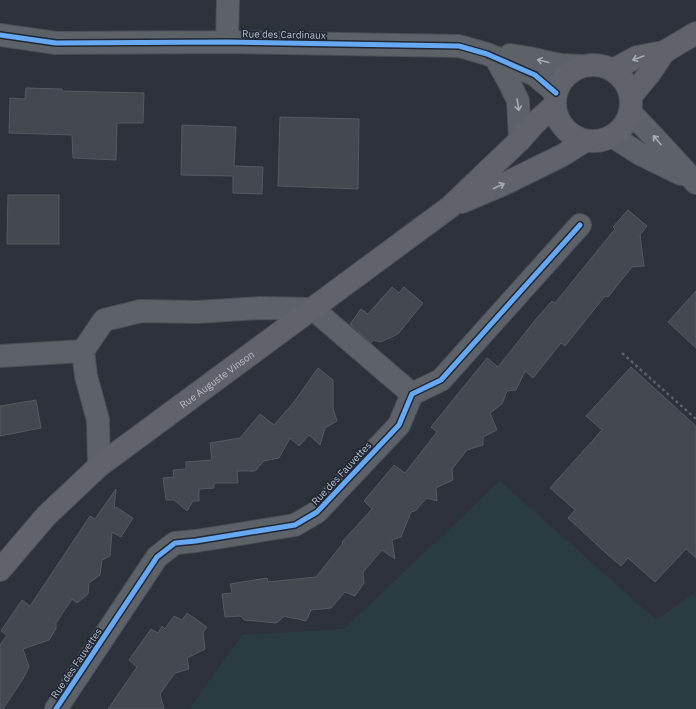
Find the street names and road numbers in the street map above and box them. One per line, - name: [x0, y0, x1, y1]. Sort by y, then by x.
- street label: Rue des Cardinaux: [242, 27, 326, 42]
- street label: Rue Auguste Vinson: [177, 348, 257, 411]
- street label: Rue des Fauvettes: [309, 439, 374, 508]
- street label: Rue des Fauvettes: [48, 625, 105, 701]

